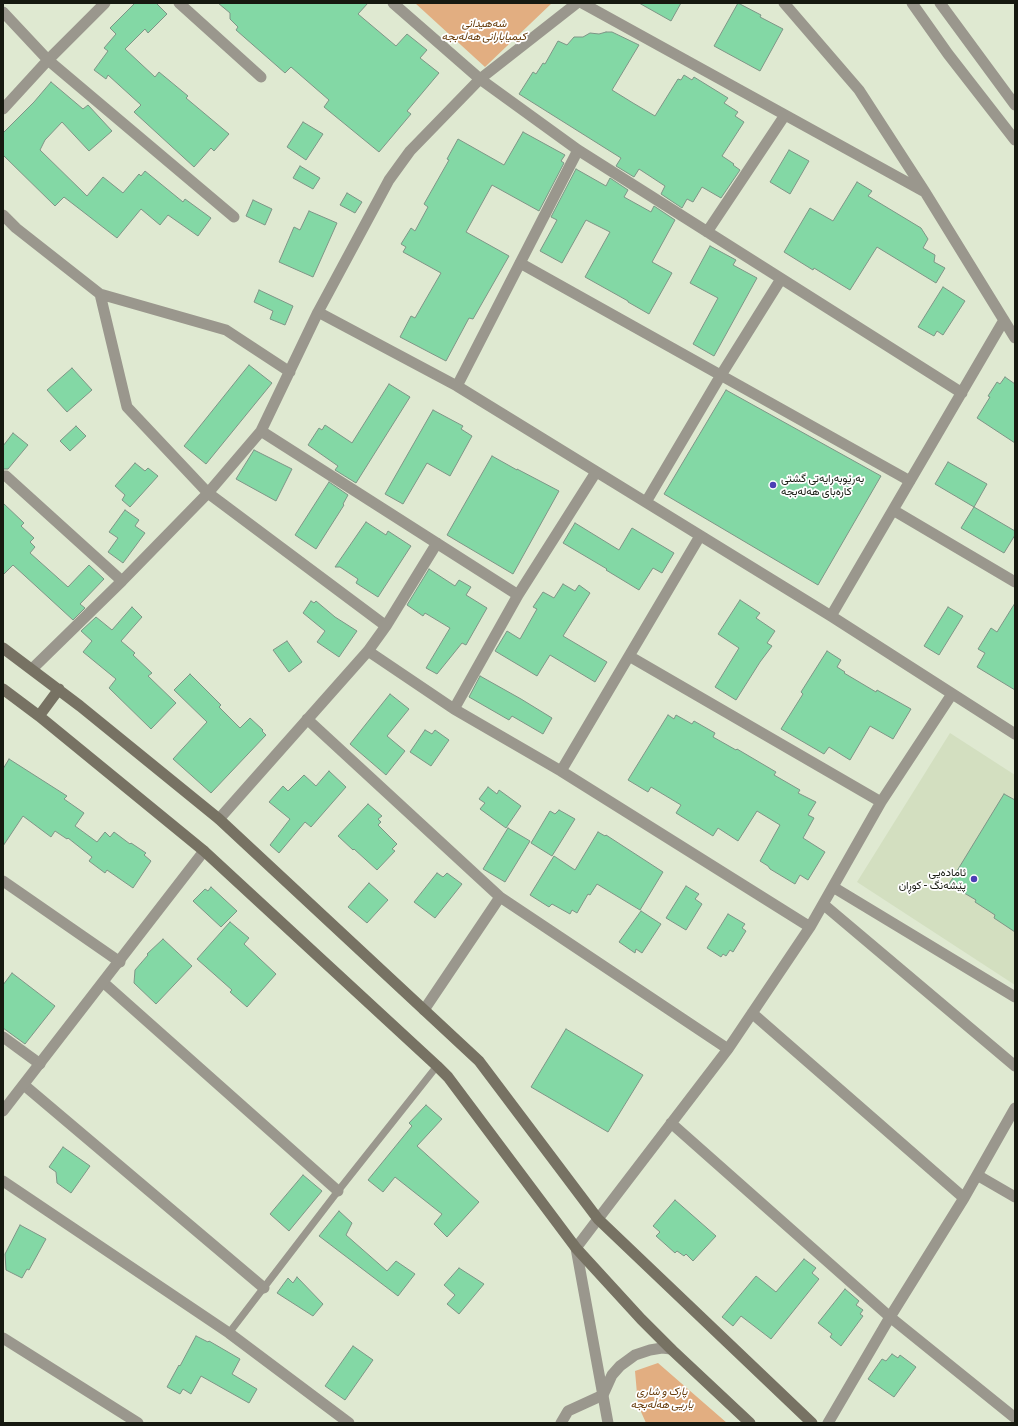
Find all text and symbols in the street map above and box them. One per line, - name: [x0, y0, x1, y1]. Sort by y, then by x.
- park label: شەھیدانی کیمیابارانی ھەلەبجە: [442, 17, 526, 43]
- place label: بەرێوبەرایەتی گشتی کارەبای هەلەبجە: [781, 472, 864, 498]
- marker: بەرێوبەرایەتی گشتی کارەبای هەلەبجە: [768, 480, 778, 490]
- place label: ئامادەیی پێشەنگ - کوڕان: [899, 866, 966, 892]
- marker: ئامادەیی پێشەنگ - کوڕان: [969, 874, 979, 884]
- park label: پارک و شاری یاریی ھەڵەبجە: [631, 1385, 693, 1411]

